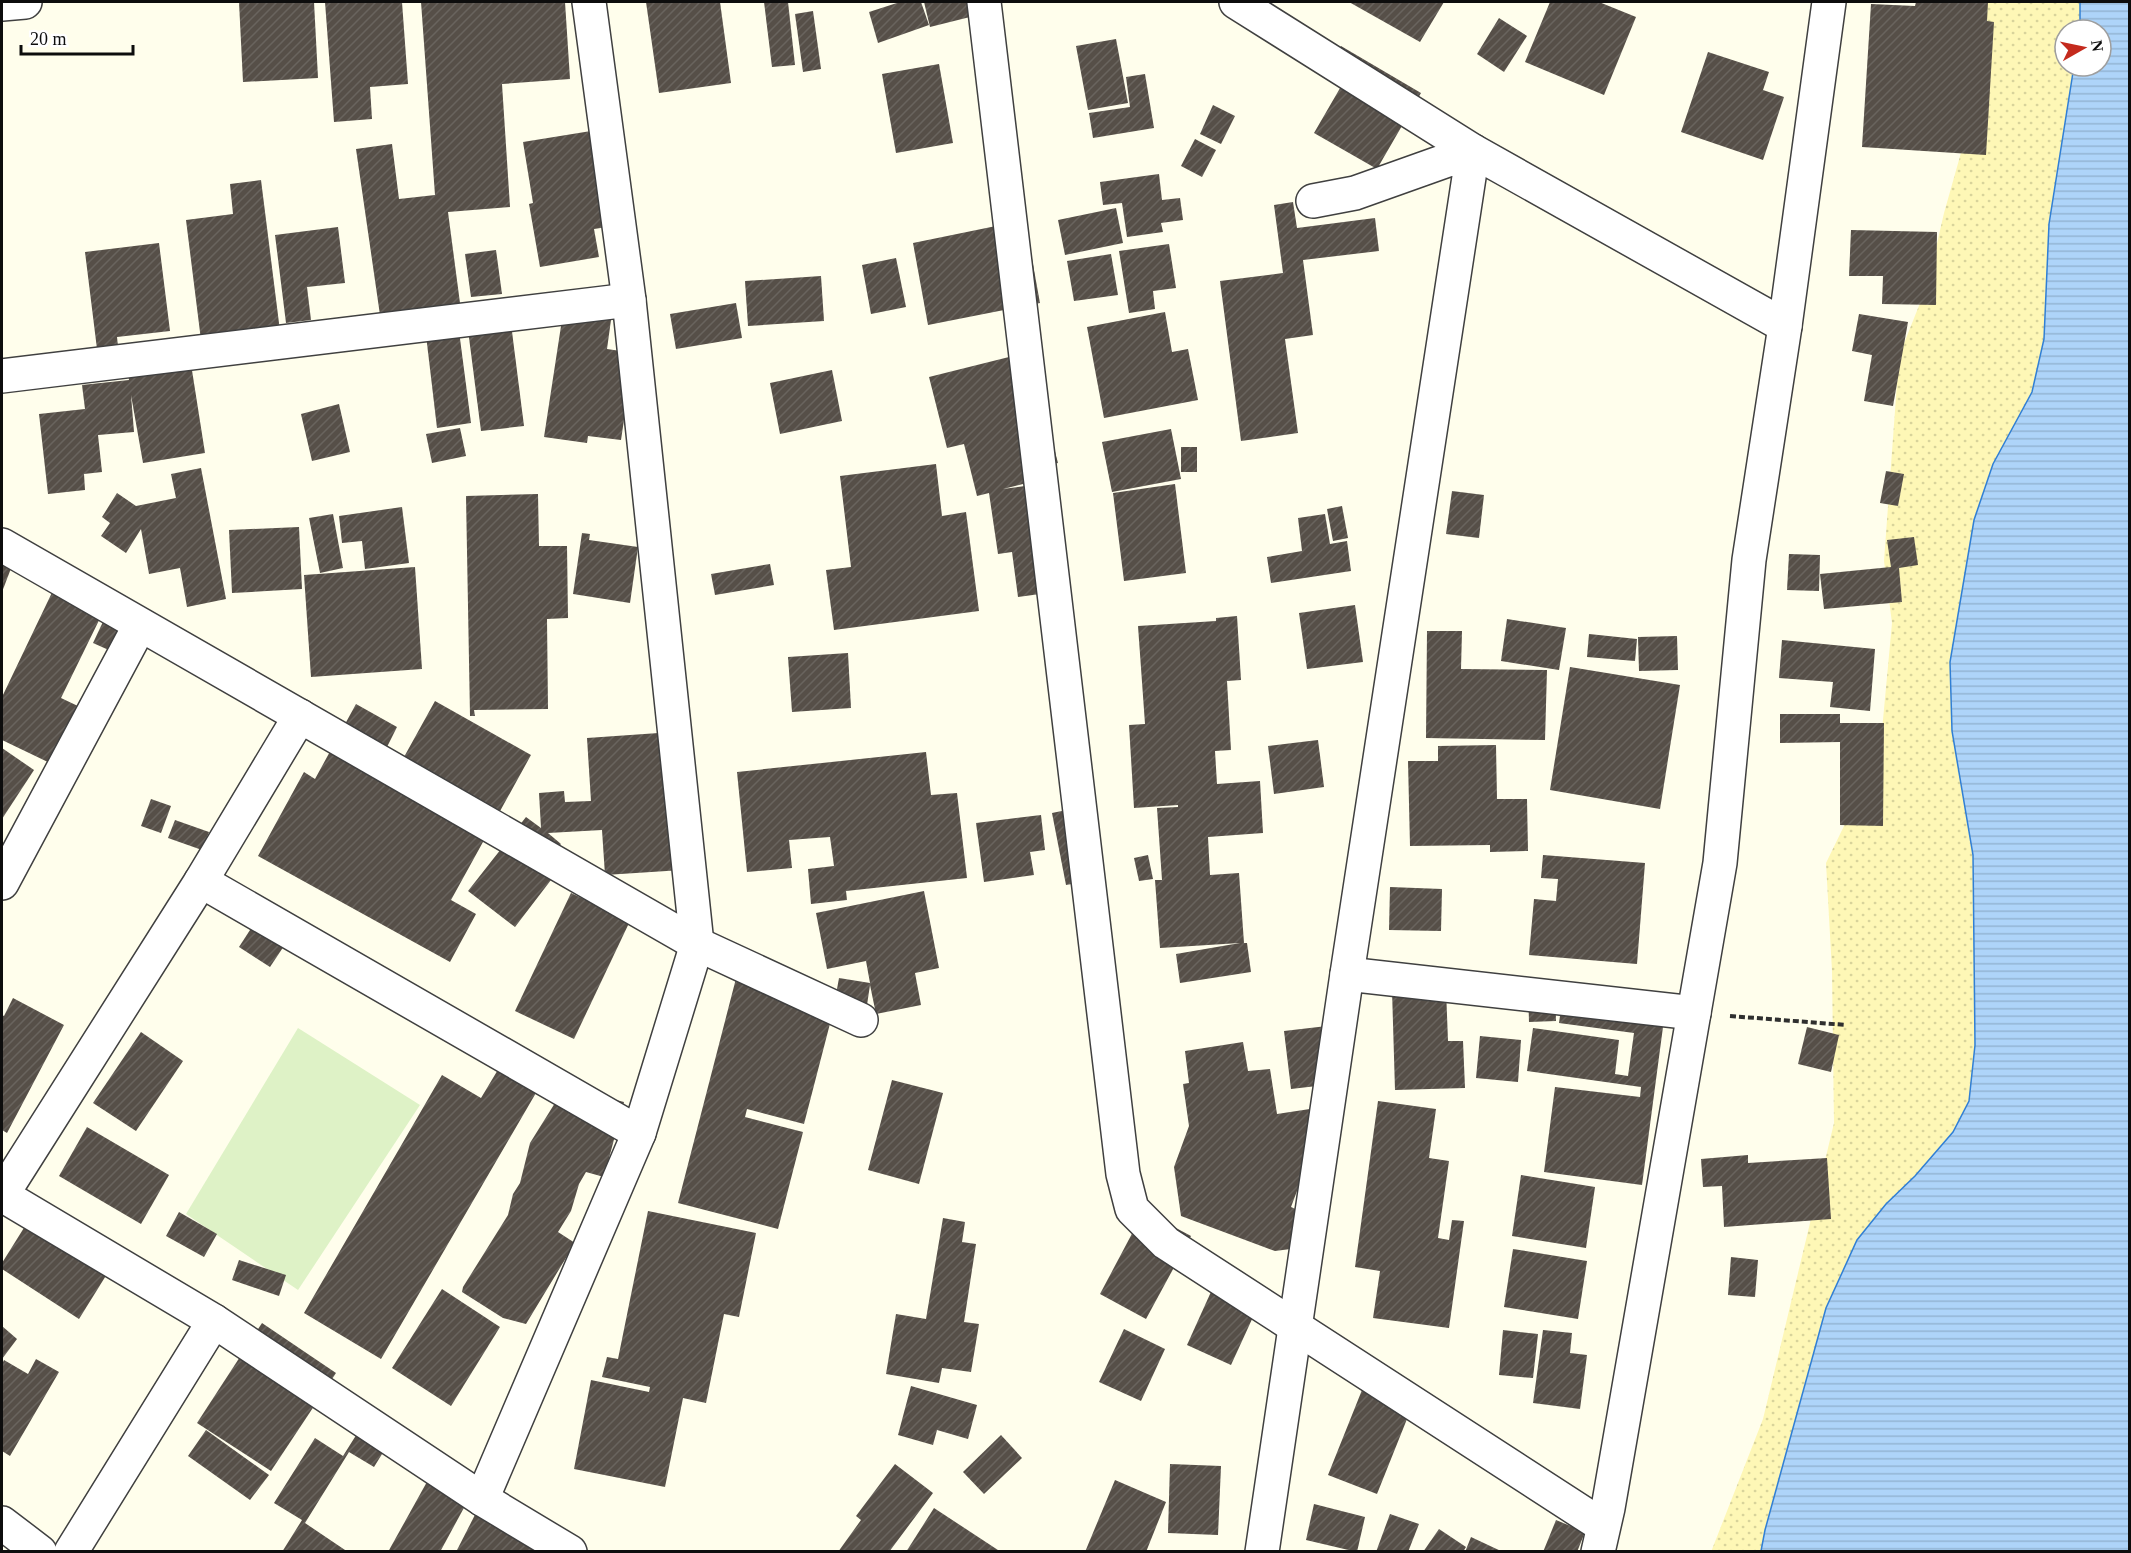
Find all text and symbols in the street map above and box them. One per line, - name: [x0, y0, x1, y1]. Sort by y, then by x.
- scale bar: [21, 18, 134, 56]
- north arrow: [2053, 18, 2113, 78]
- text: 20 m: [30, 29, 67, 49]
- text: N: [2088, 39, 2107, 53]

